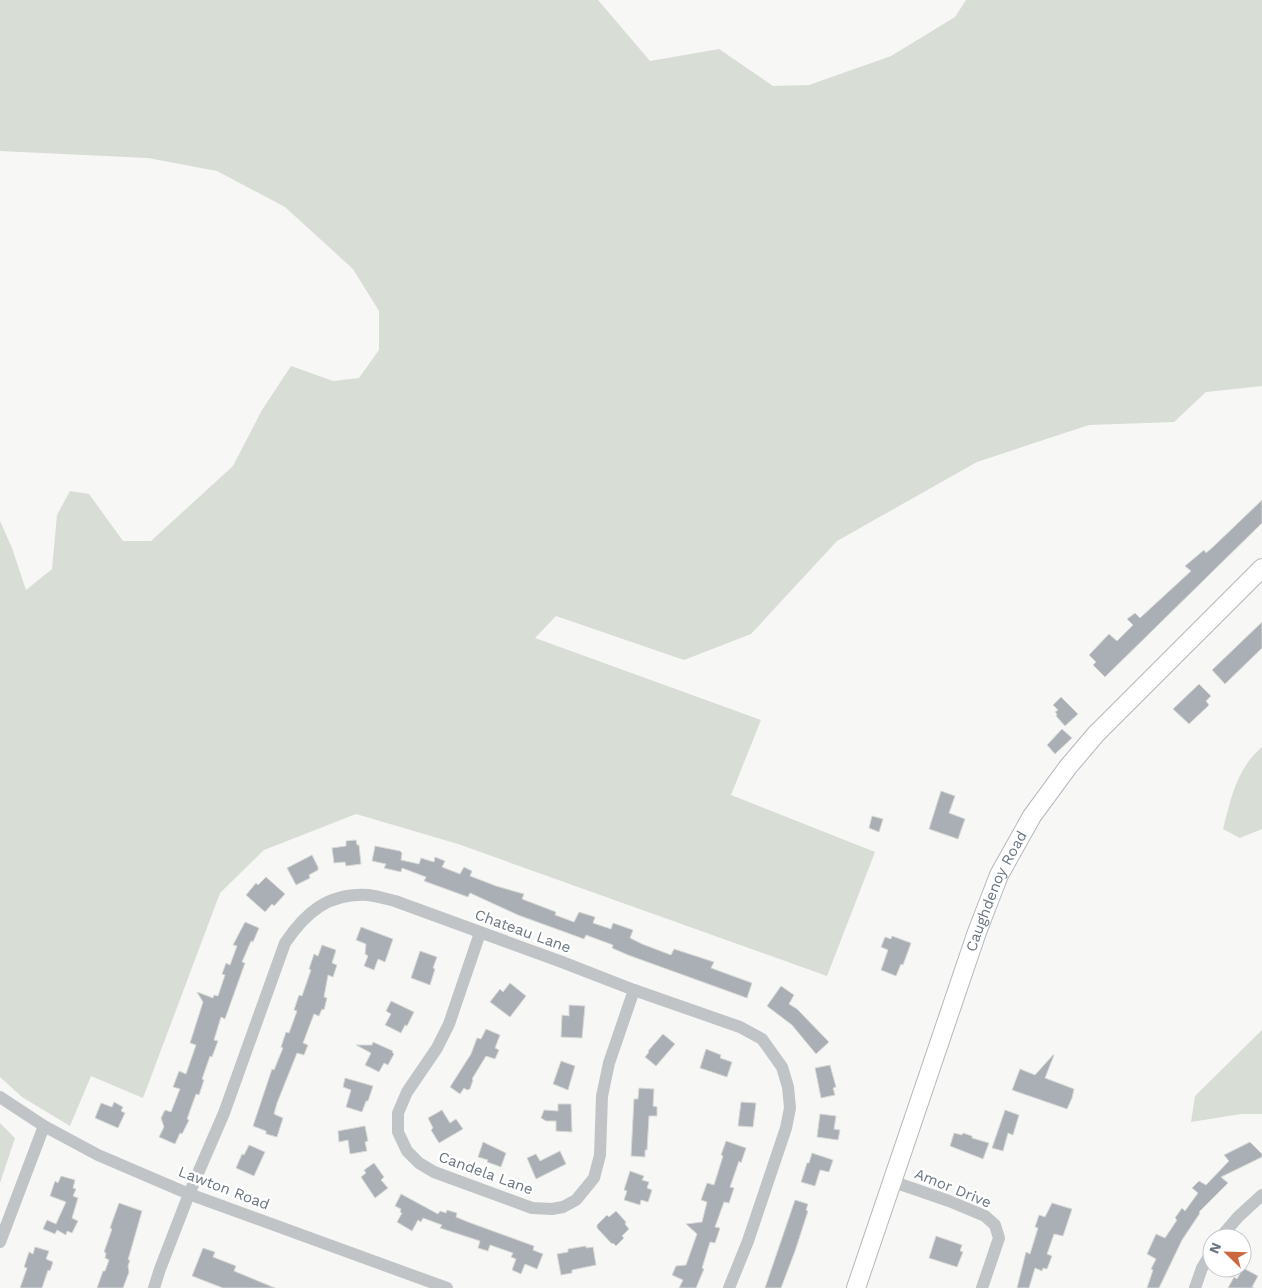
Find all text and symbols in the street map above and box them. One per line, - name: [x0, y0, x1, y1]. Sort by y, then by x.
- street label: Caughdenoy Road: [962, 828, 1031, 954]
- street label: Chateau Lane: [472, 905, 574, 957]
- street label: Candela Lane: [436, 1148, 536, 1198]
- street label: Lawton Road: [176, 1162, 272, 1214]
- street label: Amor Drive: [912, 1164, 994, 1212]
- north arrow: [1202, 1228, 1252, 1278]
- text: N: [1206, 1240, 1224, 1256]

